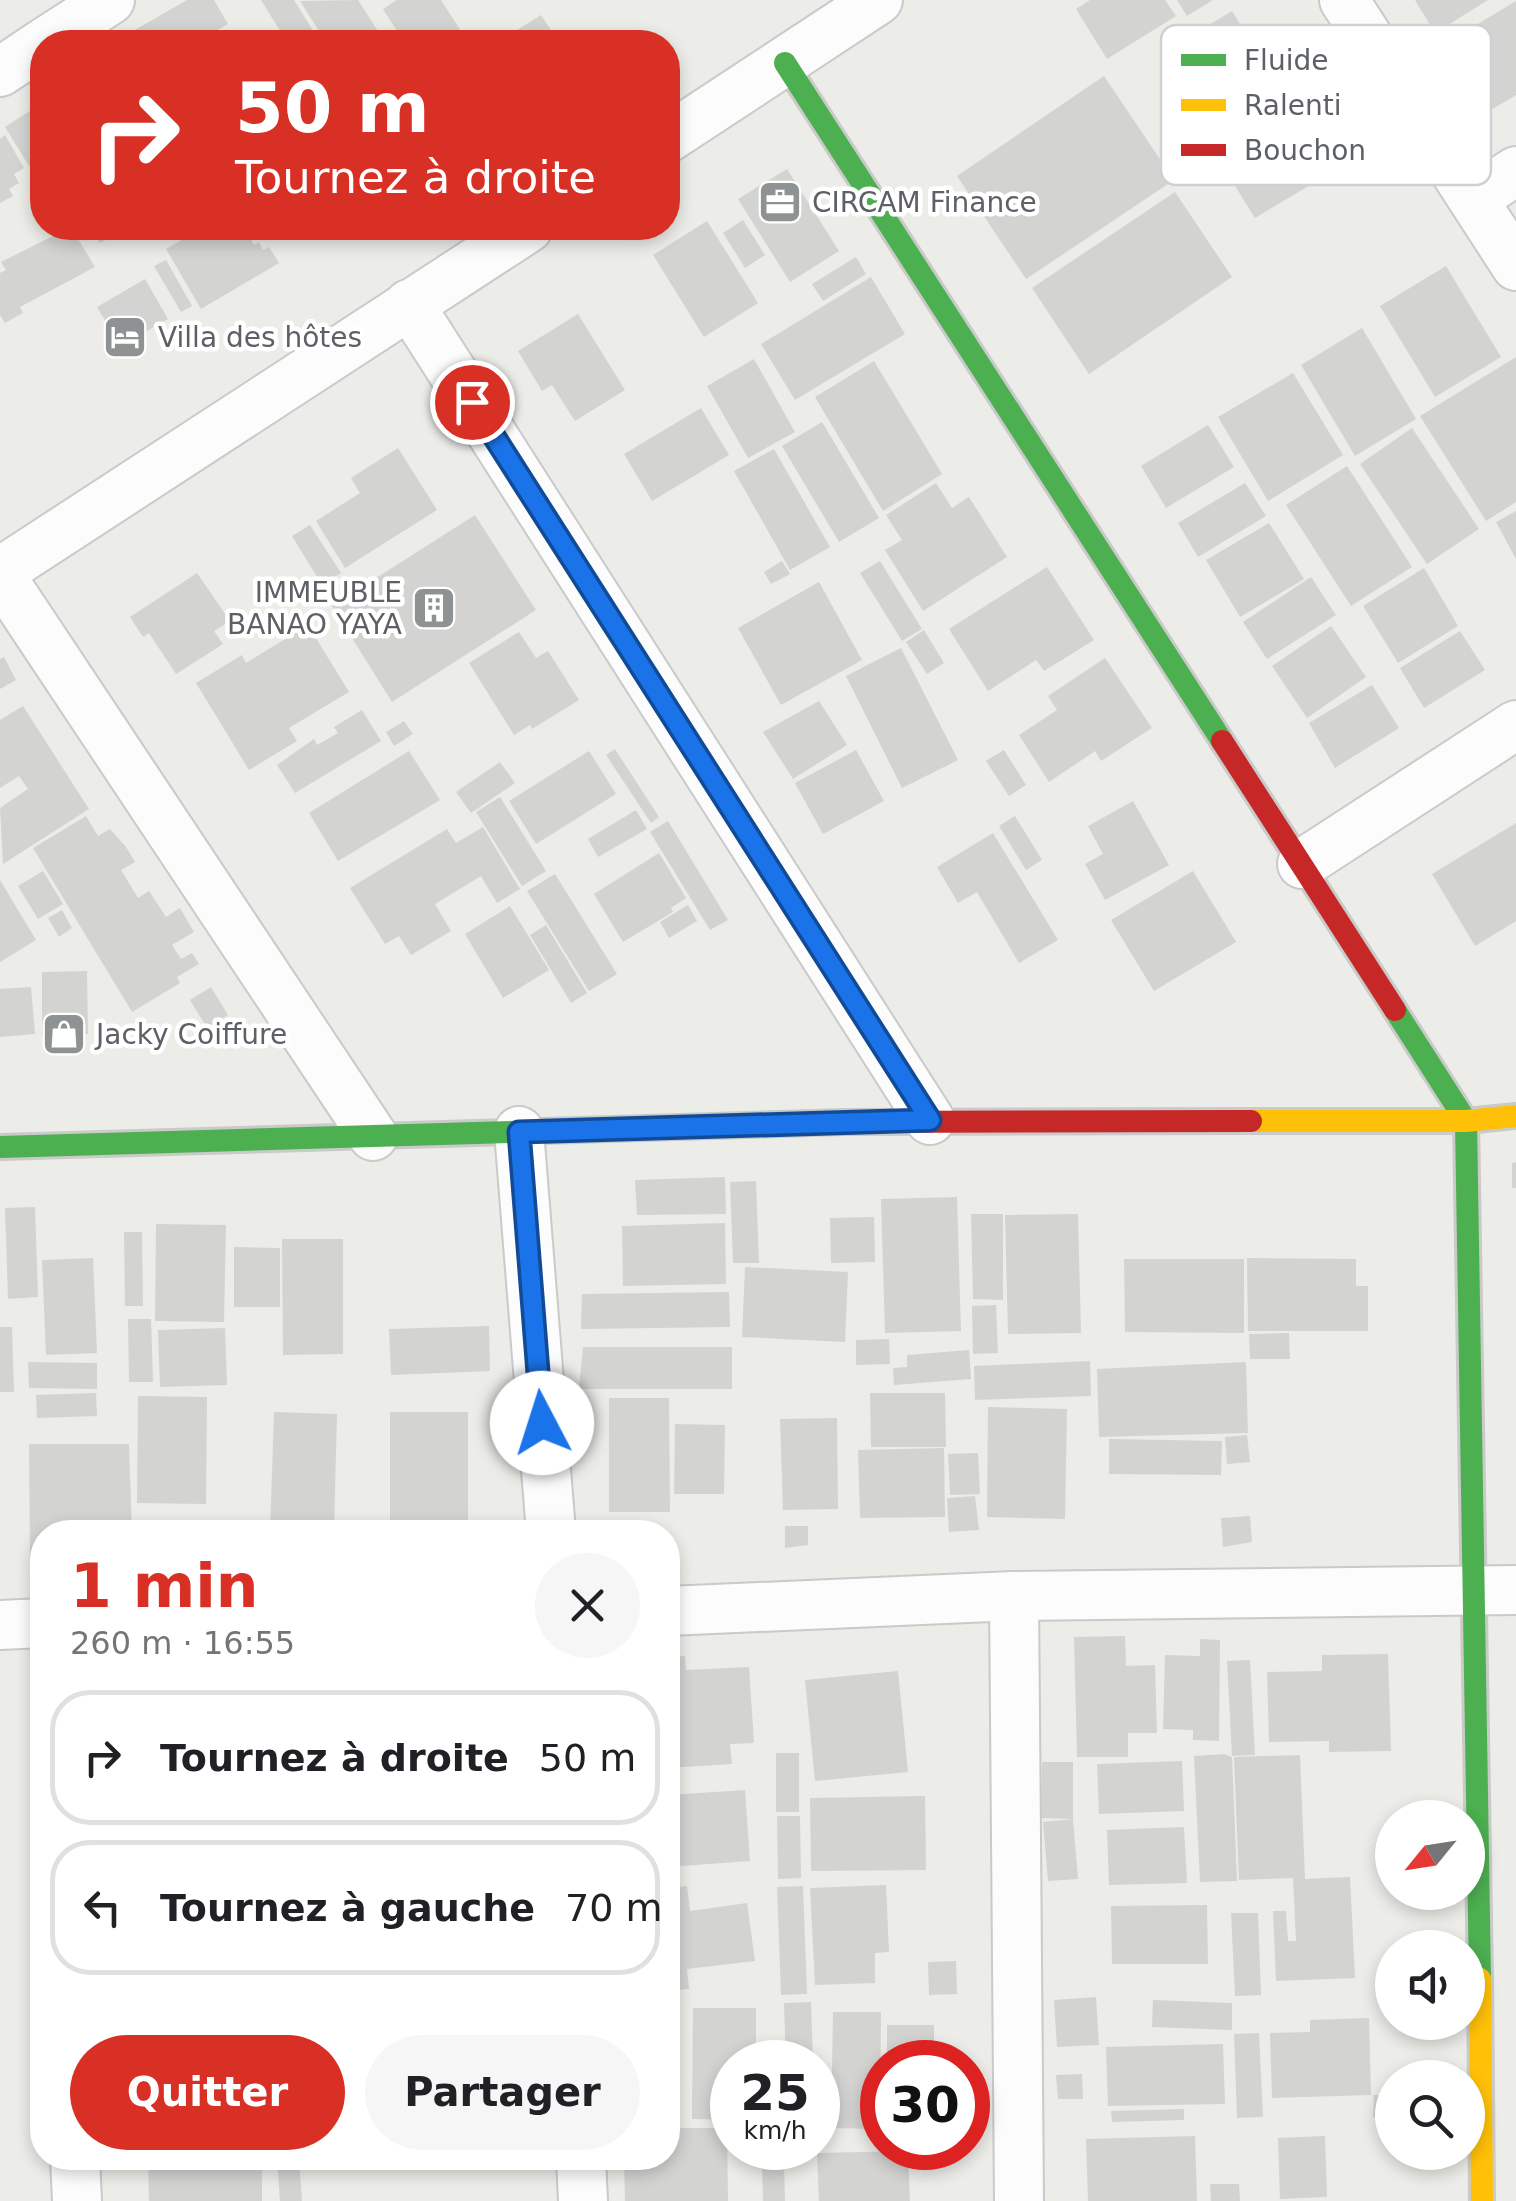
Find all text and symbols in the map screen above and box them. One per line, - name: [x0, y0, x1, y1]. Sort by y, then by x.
- legend: [1161, 25, 1491, 185]
- text: Fluide: [1244, 44, 1328, 77]
- text: 50 m: [235, 67, 430, 149]
- icon: right: [70, 70, 200, 200]
- text: Ralenti: [1244, 89, 1342, 122]
- text: Bouchon: [1244, 134, 1366, 167]
- text: Tournez à droite: [235, 151, 596, 204]
- office icon: CIRCAM Finance: [757, 179, 803, 225]
- place label: CIRCAM Finance: [812, 186, 1037, 219]
- hotel icon: Villa des hôtes: [102, 314, 148, 360]
- place label: Villa des hôtes: [158, 321, 362, 354]
- pin: [430, 360, 515, 445]
- icon: arrive: [445, 375, 500, 430]
- place label: IMMEUBLE BANAO YAYA: [227, 576, 402, 641]
- building icon: IMMEUBLE BANAO YAYA: [411, 585, 457, 631]
- shop icon: Jacky Coiffure: [41, 1011, 87, 1057]
- place label: Jacky Coiffure: [94, 1018, 287, 1051]
- position arrow: [490, 1371, 594, 1475]
- text: 1 min: [70, 1551, 258, 1621]
- button: close: [535, 1553, 640, 1658]
- text: 260 m · 16:55: [70, 1624, 295, 1662]
- icon: right: [75, 1730, 130, 1785]
- text: Tournez à droite: [160, 1736, 509, 1780]
- text: 50 m: [539, 1736, 636, 1780]
- north arrow: [1375, 1800, 1485, 1910]
- map controls: [1375, 1800, 1485, 2170]
- icon: left: [75, 1880, 130, 1935]
- text: Tournez à gauche: [160, 1886, 535, 1930]
- text: 70 m: [565, 1886, 663, 1930]
- button: sound: [1375, 1930, 1485, 2040]
- button: Quitter: [70, 2035, 345, 2150]
- button: Partager: [365, 2035, 640, 2150]
- speed limit sign: 30: [860, 2040, 990, 2170]
- button: search: [1375, 2060, 1485, 2170]
- text: 25: [740, 2064, 810, 2122]
- text: km/h: [743, 2116, 807, 2145]

